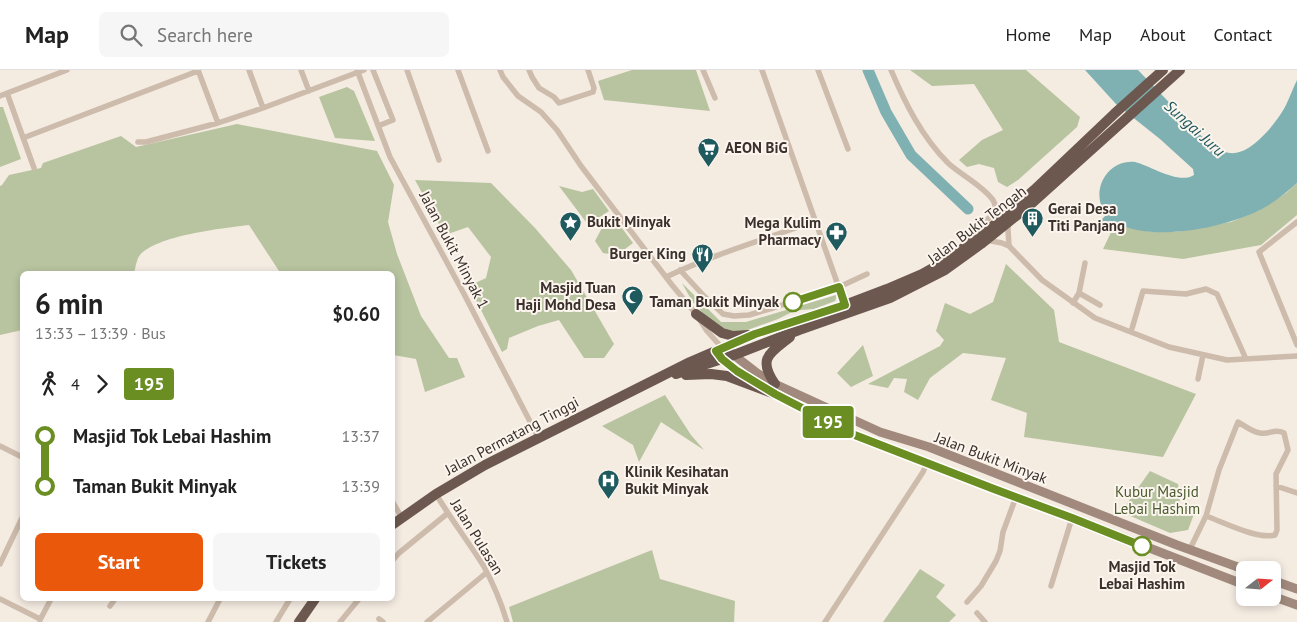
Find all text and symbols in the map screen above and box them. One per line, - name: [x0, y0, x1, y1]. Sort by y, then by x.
- search box: [99, 12, 449, 57]
- text: Map: [25, 19, 69, 50]
- icon: search: [117, 21, 145, 49]
- text: Search here: [157, 23, 253, 47]
- text: Home: [1005, 23, 1051, 46]
- text: Map: [1079, 23, 1112, 46]
- text: About: [1140, 23, 1186, 46]
- text: Contact: [1214, 23, 1272, 46]
- water label: Sungai Juru: [1160, 95, 1230, 161]
- supermarket icon: AEON BiG: [697, 136, 721, 167]
- place label: AEON BiG: [725, 138, 788, 157]
- street label: Jalan Bukit Tengah: [923, 181, 1030, 268]
- street label: Jalan Bukit Minyak 1: [415, 187, 493, 312]
- place label: Gerai Desa Titi Panjang: [1048, 199, 1125, 235]
- building icon: Gerai Desa Titi Panjang: [1020, 206, 1044, 237]
- place icon: Bukit Minyak: [559, 210, 583, 241]
- place label: Bukit Minyak: [587, 212, 671, 231]
- place label: Mega Kulim Pharmacy: [745, 213, 822, 249]
- pharmacy icon: Mega Kulim Pharmacy: [825, 220, 849, 251]
- restaurant icon: Burger King: [690, 242, 714, 273]
- place label: Burger King: [610, 244, 686, 263]
- place label: Masjid Tuan Haji Mohd Desa: [516, 278, 616, 314]
- text: 6 min: [35, 285, 103, 322]
- mosque icon: Masjid Tuan Haji Mohd Desa: [620, 285, 644, 316]
- place label: Taman Bukit Minyak: [650, 292, 780, 311]
- marker: Taman Bukit Minyak: [783, 292, 803, 312]
- text: $0.60: [332, 302, 380, 326]
- text: 13:33 – 13:39 · Bus: [35, 323, 166, 343]
- icon: walk: [35, 370, 63, 398]
- icon: forward: [88, 370, 116, 398]
- text: 195: [134, 372, 164, 395]
- text: 4: [71, 374, 80, 394]
- street label: Jalan Permatang Tinggi: [441, 392, 582, 479]
- line badge: 195: [799, 406, 857, 438]
- text: 195: [813, 410, 843, 433]
- text: Masjid Tok Lebai Hashim: [73, 424, 271, 448]
- text: 13:37: [342, 426, 380, 446]
- street label: Jalan Bukit Minyak: [931, 427, 1051, 488]
- place label: Klinik Kesihatan Bukit Minyak: [625, 462, 729, 498]
- hospital icon: Klinik Kesihatan Bukit Minyak: [597, 469, 621, 500]
- text: Taman Bukit Minyak: [73, 474, 237, 498]
- text: 13:39: [342, 476, 380, 496]
- park label: Kubur Masjid Lebai Hashim: [1114, 482, 1200, 518]
- street label: Jalan Pulasan: [446, 495, 508, 578]
- button: Start: [35, 533, 203, 591]
- button: Tickets: [213, 533, 380, 591]
- marker: Masjid Tok Lebai Hashim: [1132, 536, 1152, 556]
- place label: Masjid Tok Lebai Hashim: [1099, 557, 1185, 593]
- north arrow: [1236, 561, 1281, 606]
- map controls: [1236, 561, 1281, 606]

